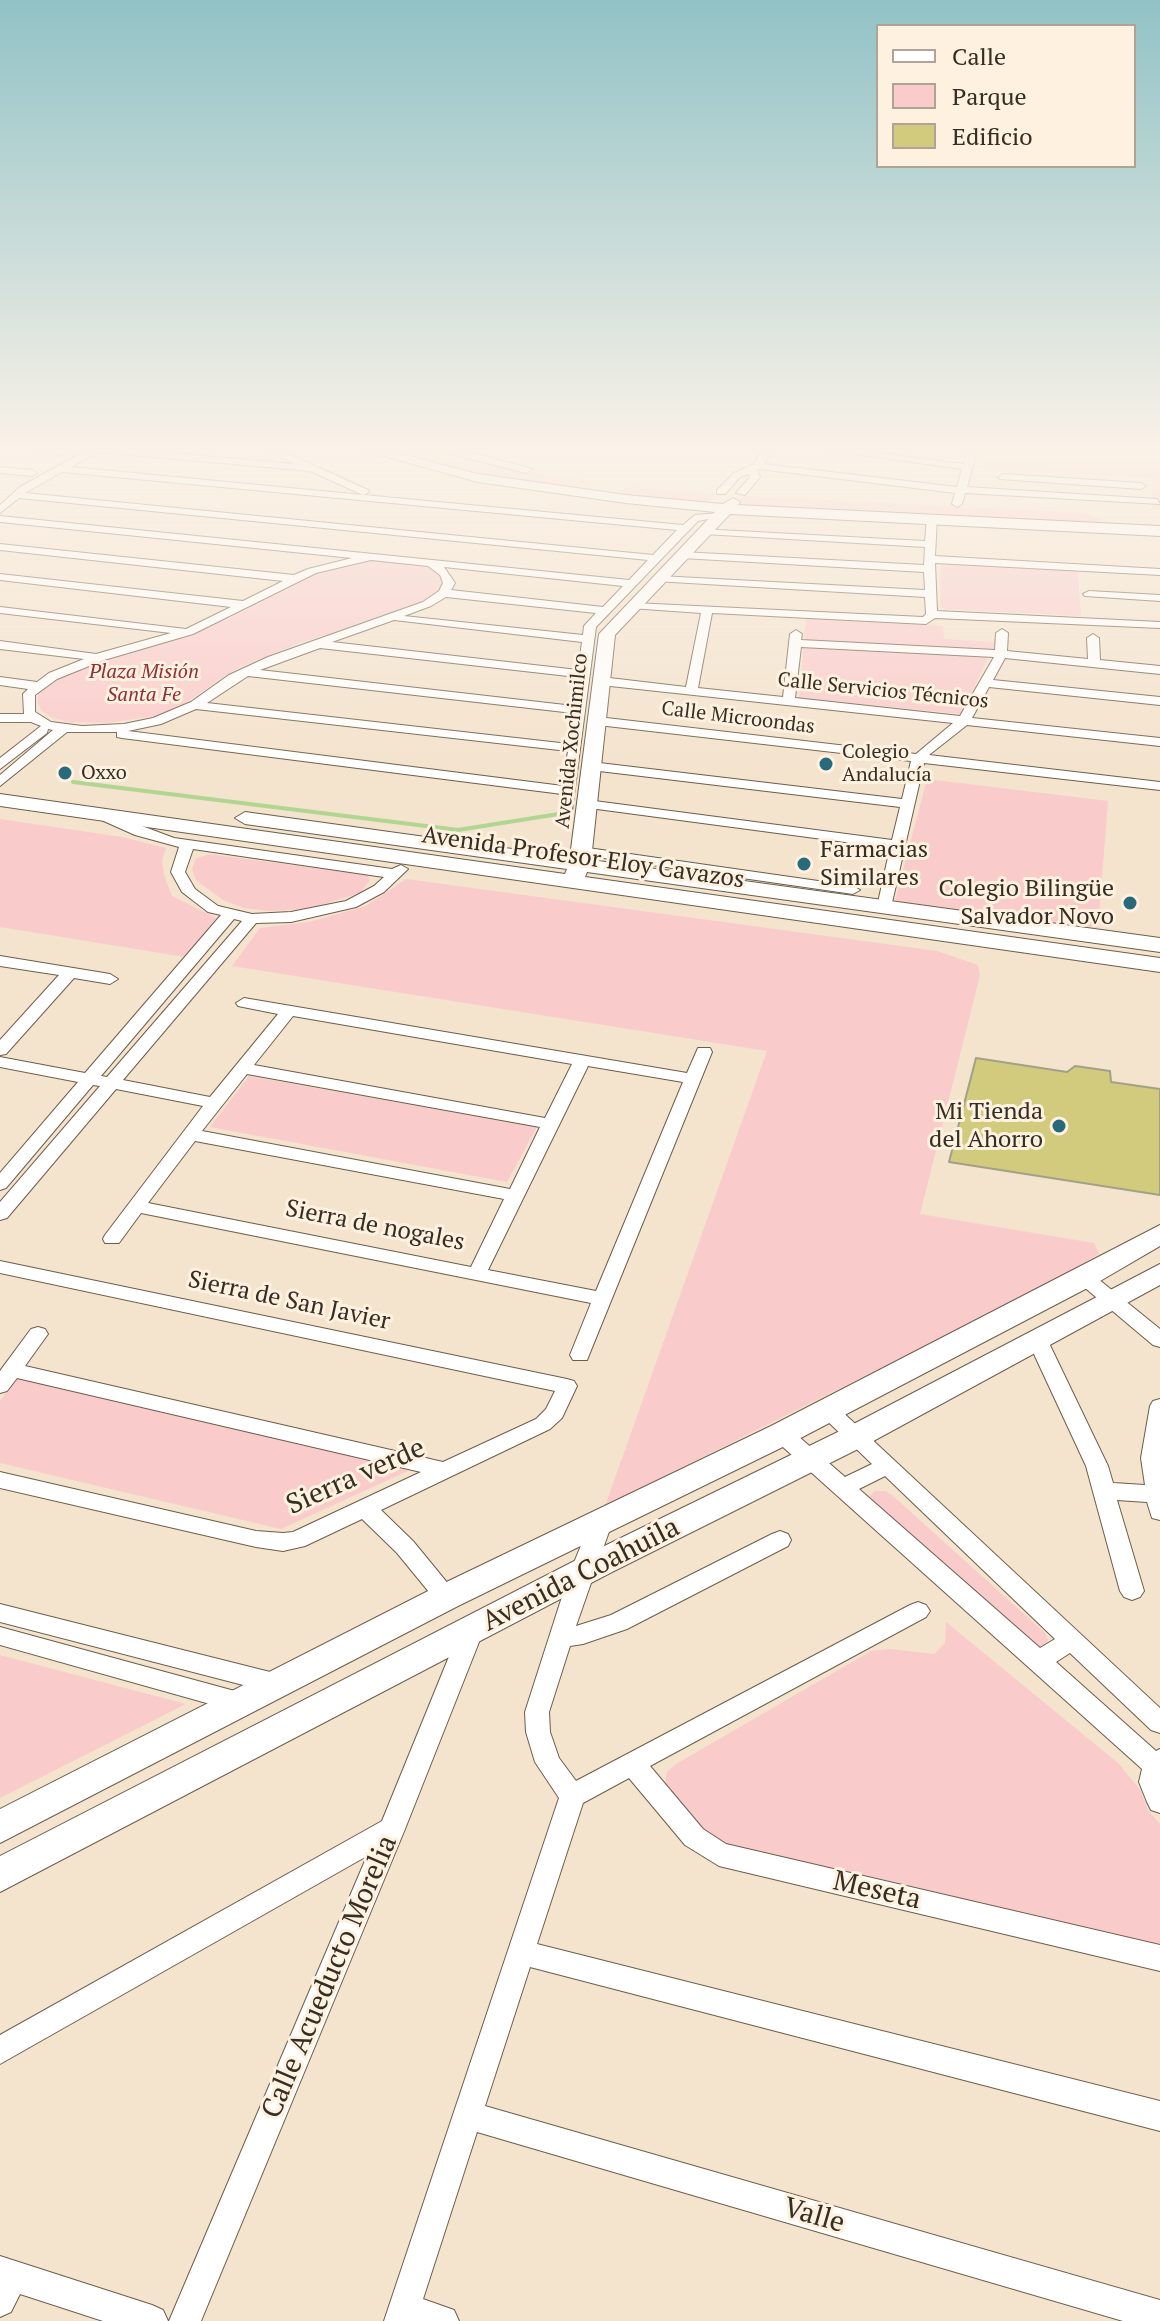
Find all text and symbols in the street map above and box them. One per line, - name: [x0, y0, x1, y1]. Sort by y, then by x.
- legend: [876, 24, 1136, 168]
- text: Calle: [952, 40, 1006, 72]
- text: Parque: [952, 80, 1027, 112]
- text: Edificio: [952, 120, 1033, 152]
- street label: Avenida Xochimilco: [551, 652, 593, 830]
- park label: Plaza Misión Santa Fe: [89, 660, 199, 707]
- street label: Calle Servicios Técnicos: [776, 668, 990, 714]
- street label: Calle Microondas: [660, 697, 816, 739]
- place label: Colegio Andalucía: [842, 740, 932, 787]
- marker: Colegio Andalucía: [817, 755, 835, 773]
- place label: Oxxo: [81, 761, 127, 785]
- marker: Oxxo: [56, 764, 74, 782]
- street label: Avenida Profesor Eloy Cavazos: [420, 821, 746, 895]
- place label: Farmacias Similares: [820, 836, 928, 892]
- marker: Farmacias Similares: [795, 855, 813, 873]
- place label: Colegio Bilingüe Salvador Novo: [938, 875, 1114, 931]
- marker: Colegio Bilingüe Salvador Novo: [1121, 894, 1139, 912]
- place label: Mi Tienda del Ahorro: [929, 1098, 1043, 1154]
- marker: Mi Tienda del Ahorro: [1050, 1117, 1068, 1135]
- street label: Sierra de nogales: [283, 1195, 467, 1257]
- street label: Sierra de San Javier: [185, 1266, 393, 1336]
- street label: Sierra verde: [282, 1432, 430, 1522]
- street label: Avenida Coahuila: [477, 1511, 685, 1639]
- street label: Calle Acueducto Morelia: [255, 1830, 405, 2124]
- street label: Meseta: [830, 1865, 924, 1917]
- street label: Valle: [780, 2191, 848, 2241]

